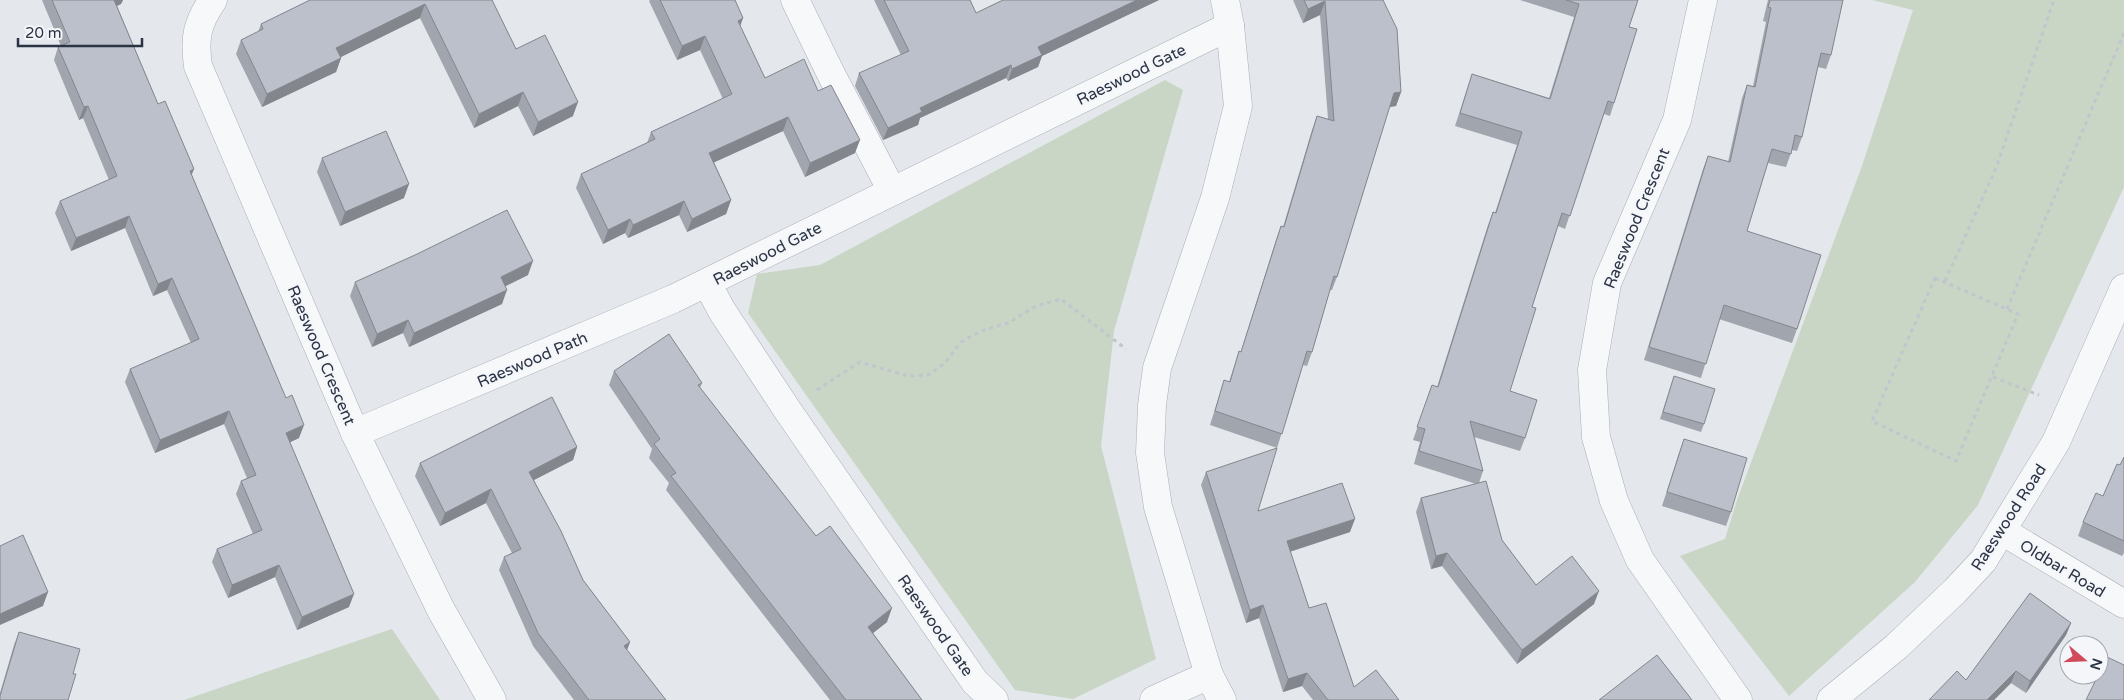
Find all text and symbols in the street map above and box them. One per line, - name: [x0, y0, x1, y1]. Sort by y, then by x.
- scale bar: [18, 15, 141, 47]
- text: 20 m: [25, 24, 62, 42]
- street label: Raeswood Gate: [1073, 40, 1189, 110]
- street label: Raeswood Crescent: [1600, 145, 1674, 292]
- street label: Raeswood Gate: [710, 218, 825, 290]
- street label: Raeswood Crescent: [283, 282, 360, 428]
- street label: Raeswood Path: [474, 328, 591, 392]
- street label: Raeswood Road: [1967, 460, 2051, 575]
- street label: Oldbar Road: [2016, 535, 2109, 602]
- street label: Raeswood Gate: [893, 571, 978, 680]
- north arrow: [2059, 635, 2109, 685]
- text: N: [2086, 656, 2106, 672]

